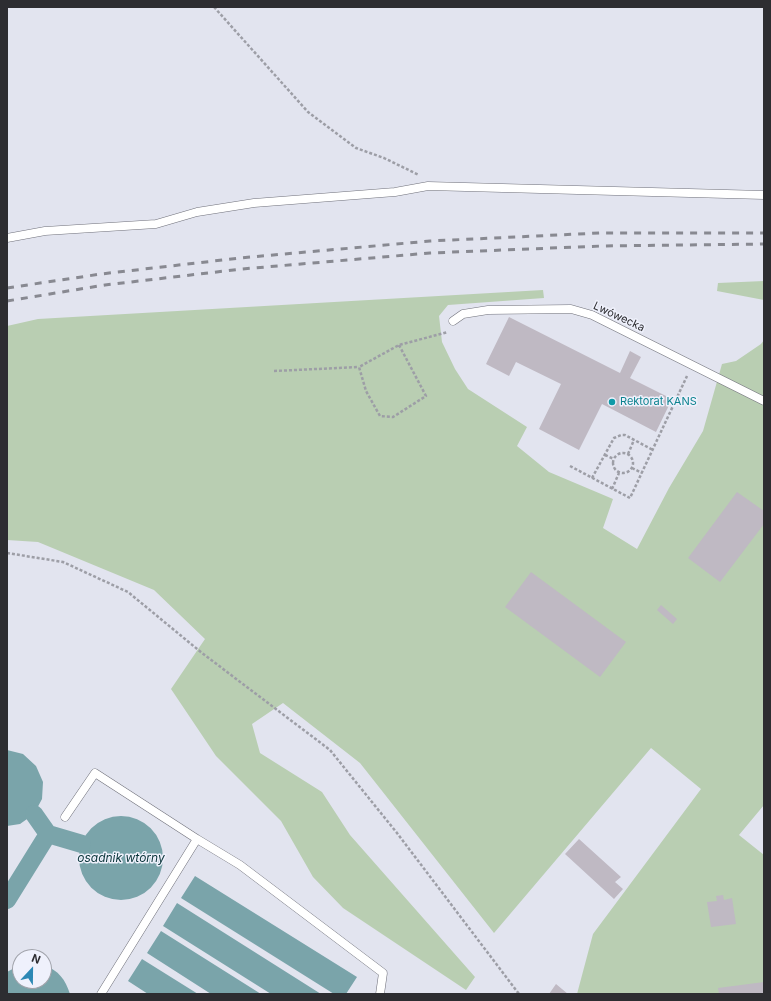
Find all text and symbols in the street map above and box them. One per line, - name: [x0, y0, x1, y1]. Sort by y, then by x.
- street label: Lwówecka: [591, 299, 647, 335]
- place label: Rektorat KANS: [620, 395, 697, 409]
- marker: Rektorat KANS: [607, 397, 617, 407]
- water label: osadnik wtórny: [77, 851, 165, 865]
- north arrow: [12, 949, 52, 989]
- text: N: [30, 951, 43, 967]

